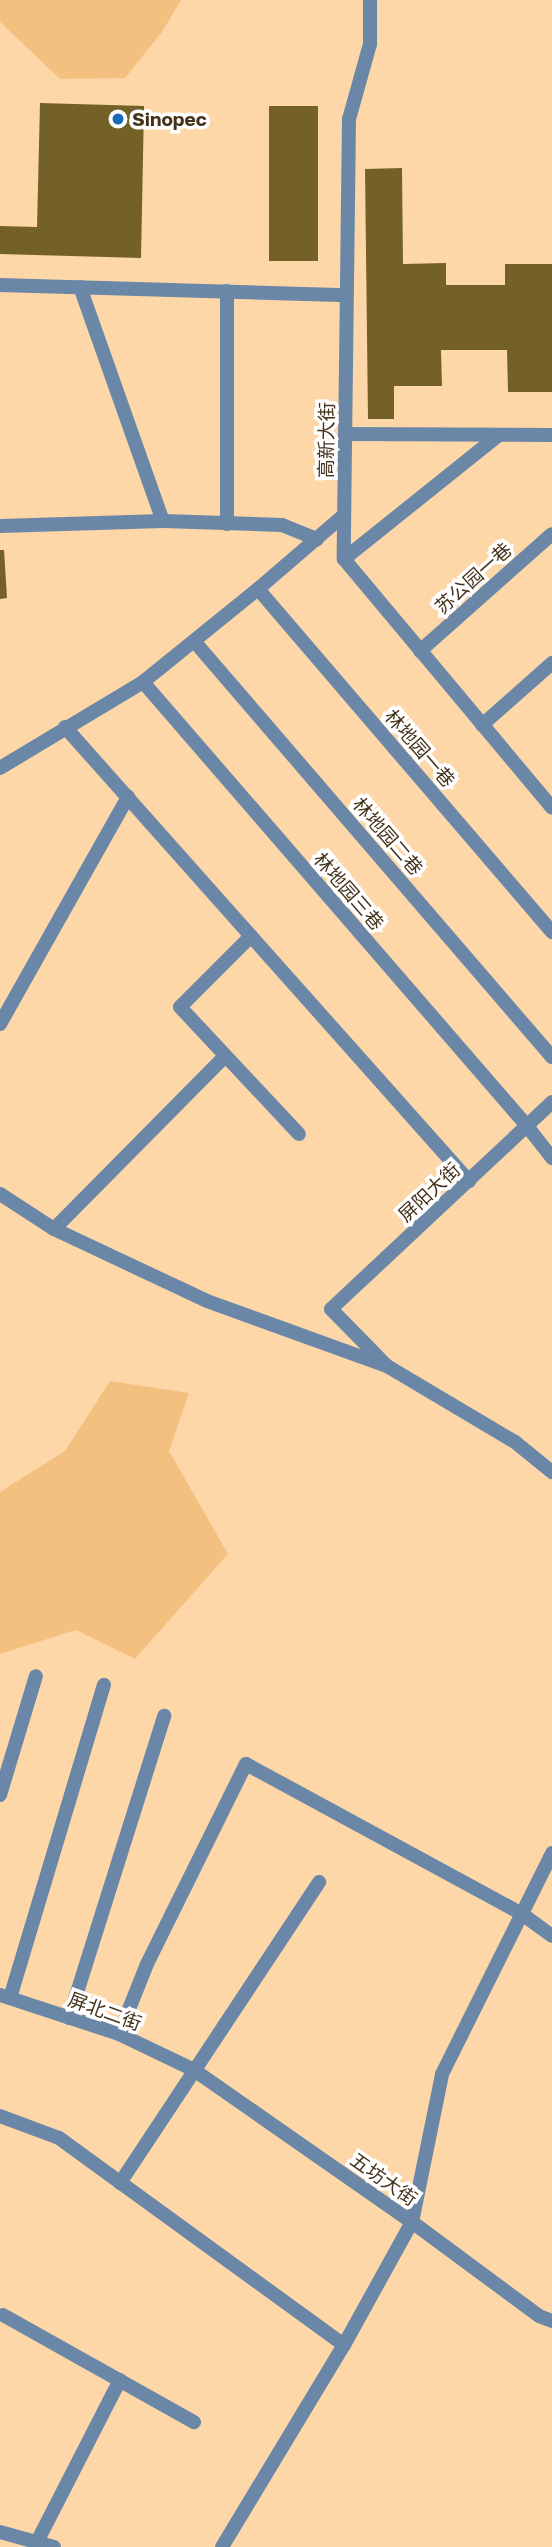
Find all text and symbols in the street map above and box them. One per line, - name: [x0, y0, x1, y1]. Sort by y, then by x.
- place label: Sinopec: [132, 108, 207, 130]
- marker: Sinopec: [110, 111, 126, 127]
- street label: 高新大街: [314, 402, 338, 478]
- street label: 苏公园一巷: [430, 538, 516, 618]
- street label: 林地园一巷: [380, 705, 460, 791]
- street label: 林地园二巷: [348, 793, 428, 879]
- street label: 林地园三巷: [309, 848, 389, 934]
- street label: 屏阳大街: [393, 1158, 465, 1226]
- street label: 屏北二街: [65, 1987, 145, 2035]
- street label: 五坊大街: [346, 2148, 422, 2210]

